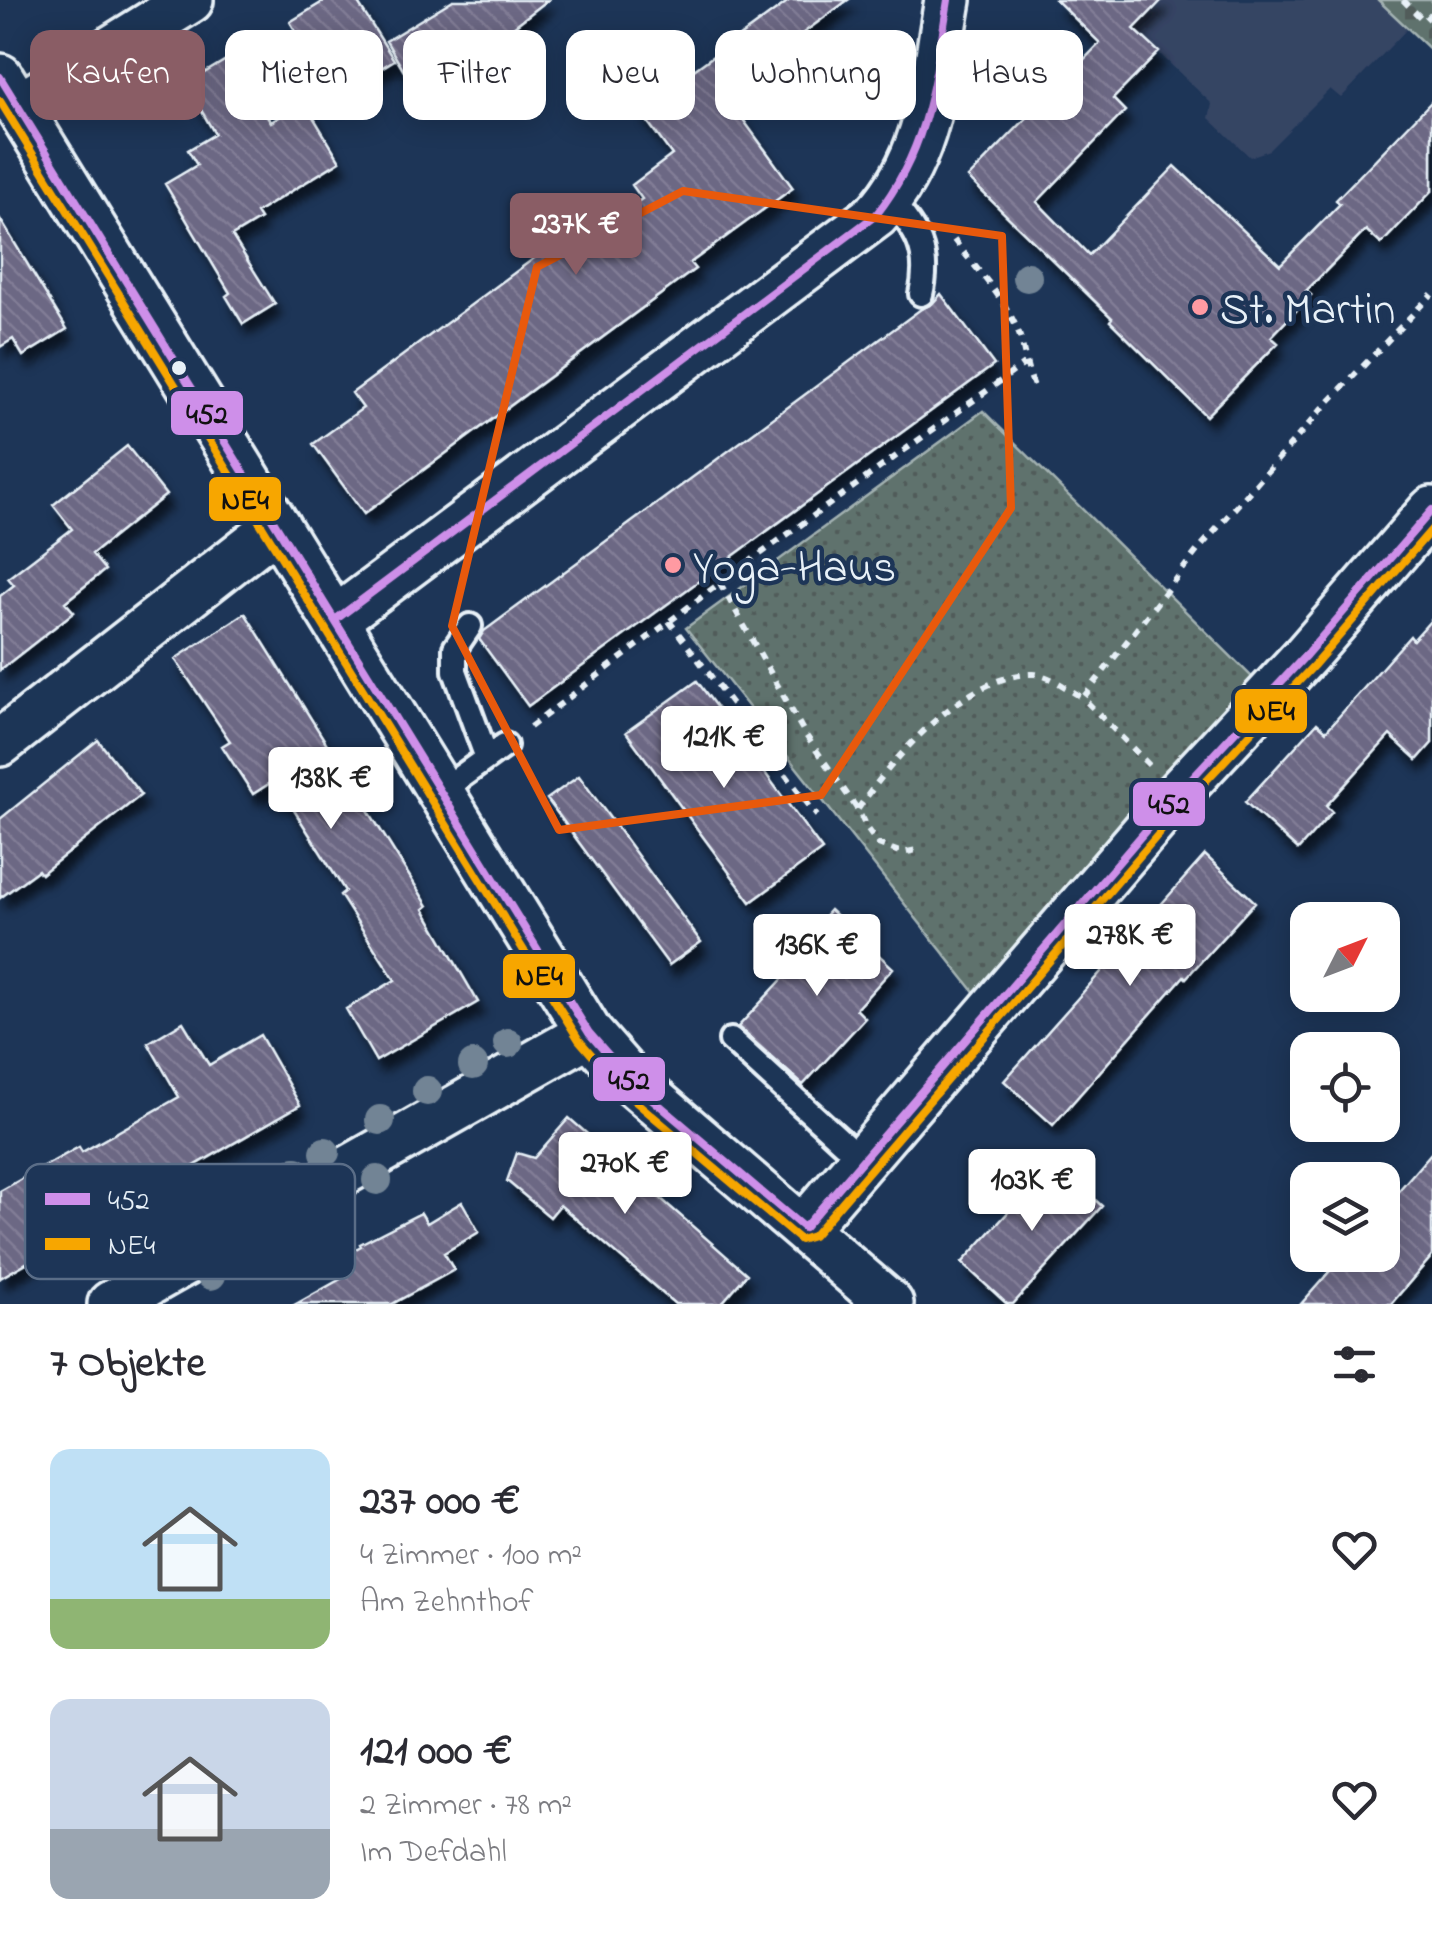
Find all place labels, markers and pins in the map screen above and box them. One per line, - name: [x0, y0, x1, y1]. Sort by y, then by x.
- pin: 237K €: [495, 193, 657, 278]
- place label: St. Martin: [1220, 279, 1395, 345]
- marker: St. Martin: [1189, 296, 1211, 318]
- unlabelled marker: [169, 358, 189, 378]
- place label: Yoga-Haus: [693, 537, 896, 604]
- marker: Yoga-Haus: [662, 554, 684, 576]
- pin: 121K €: [643, 706, 805, 791]
- pin: 138K €: [250, 747, 412, 832]
- pin: 278K €: [1049, 904, 1211, 989]
- pin: 136K €: [736, 914, 898, 999]
- pin: 270K €: [544, 1132, 706, 1217]
- pin: 103K €: [951, 1149, 1113, 1234]

